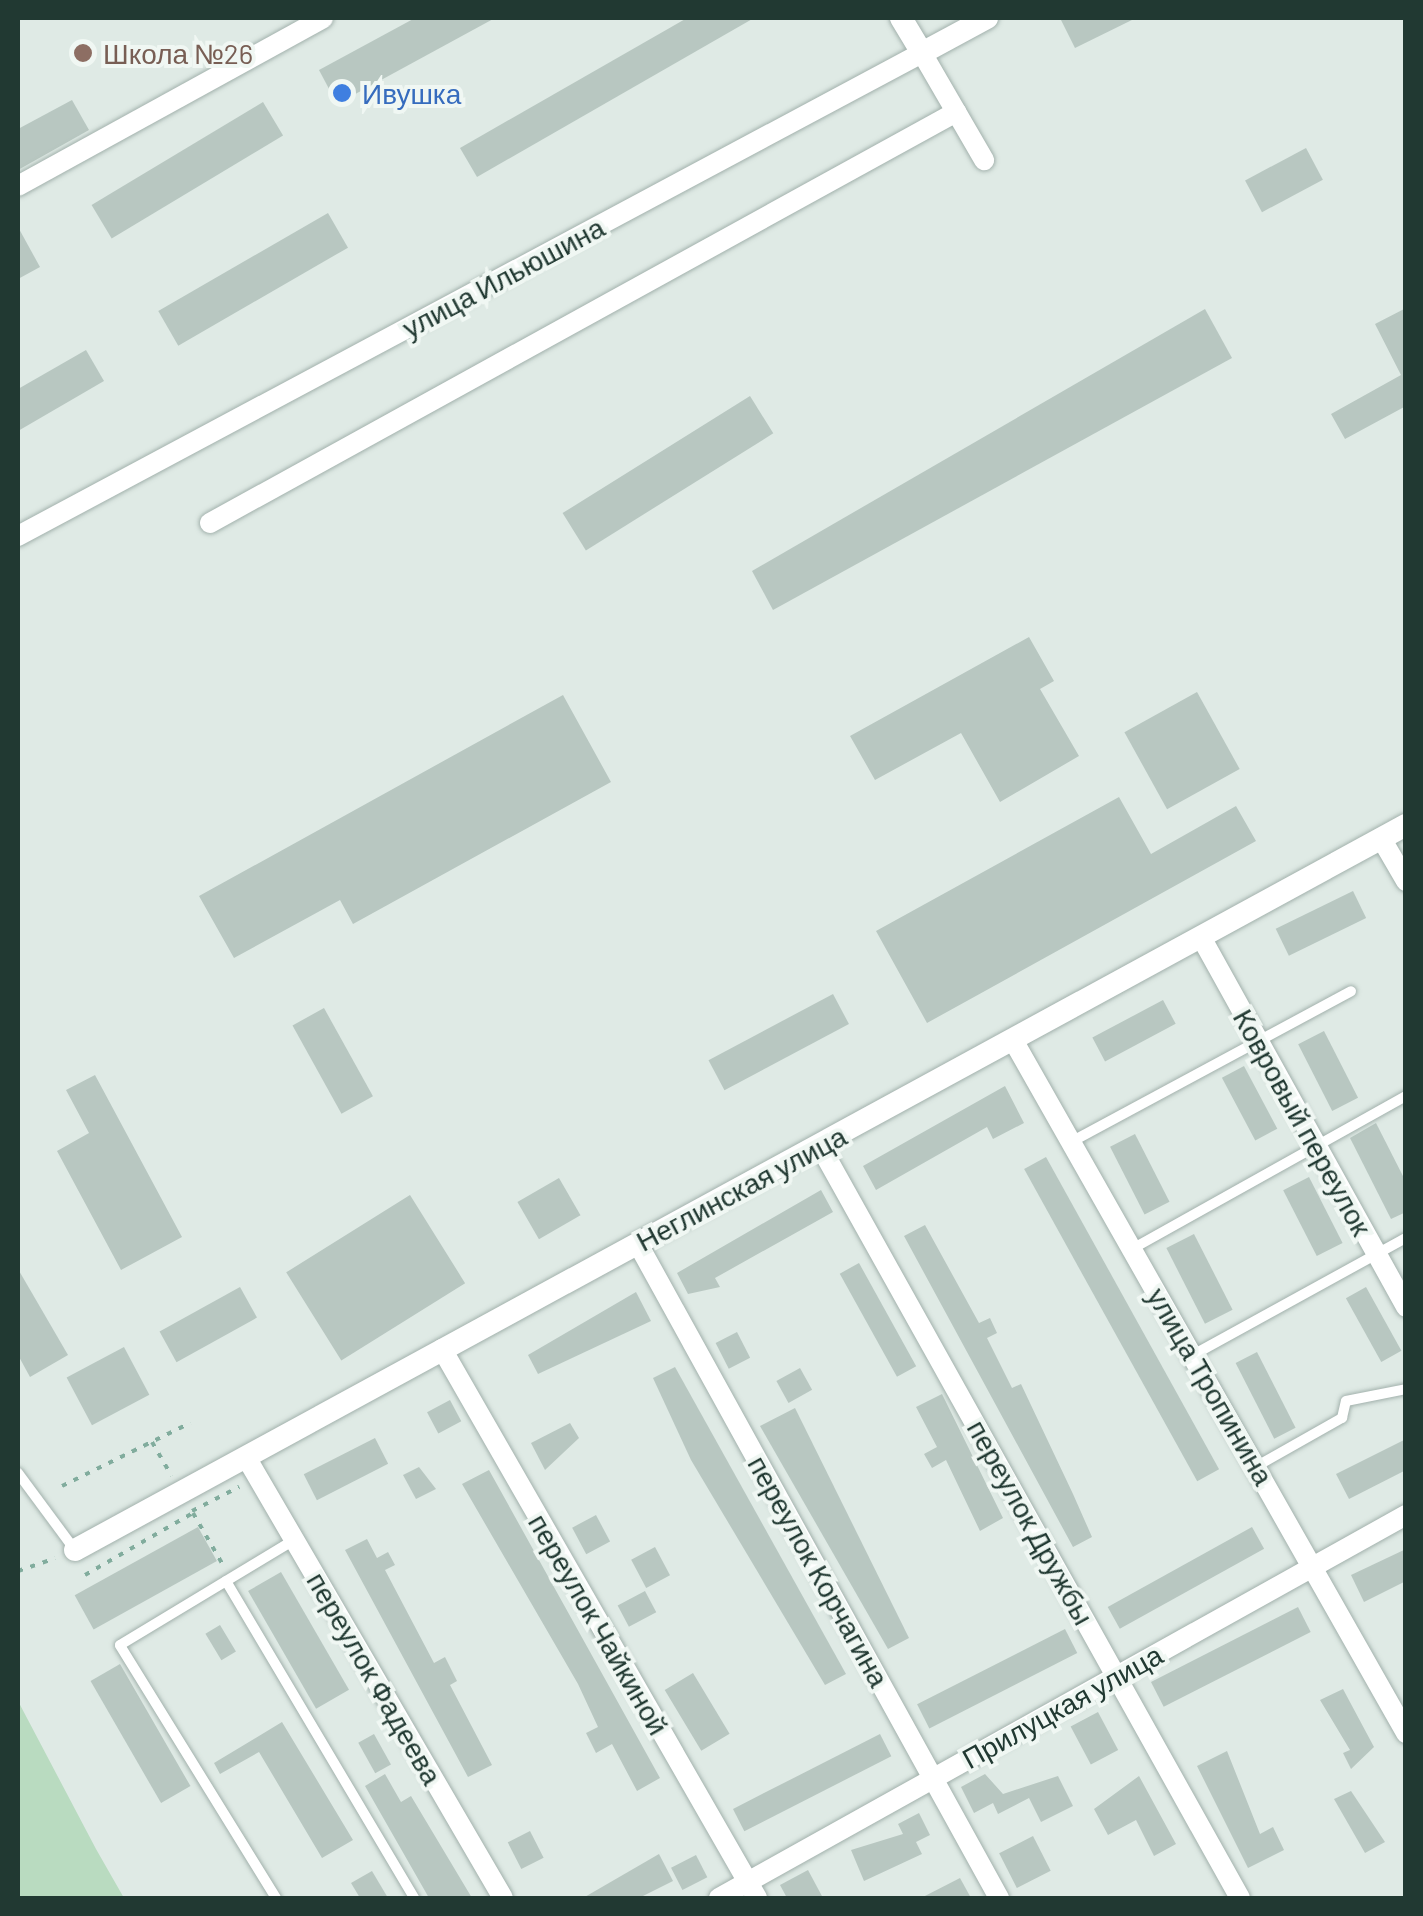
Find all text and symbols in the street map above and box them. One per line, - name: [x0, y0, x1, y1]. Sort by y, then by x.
- place label: Школа №26: [103, 36, 253, 70]
- marker: Школа №26: [72, 42, 94, 64]
- place label: Ивушка: [362, 76, 461, 110]
- marker: Ивушка: [331, 82, 353, 104]
- street label: улица Ильюшина: [396, 210, 610, 344]
- street label: Ковровый переулок: [1227, 1003, 1379, 1241]
- street label: Неглинская улица: [630, 1118, 852, 1258]
- street label: улица Тропинина: [1141, 1281, 1281, 1491]
- street label: переулок Дружбы: [961, 1414, 1101, 1630]
- street label: переулок Корчагина: [742, 1450, 896, 1692]
- street label: переулок Чайкиной: [522, 1508, 676, 1740]
- street label: переулок Фадеева: [301, 1566, 449, 1790]
- street label: Прилуцкая улица: [956, 1637, 1168, 1775]

